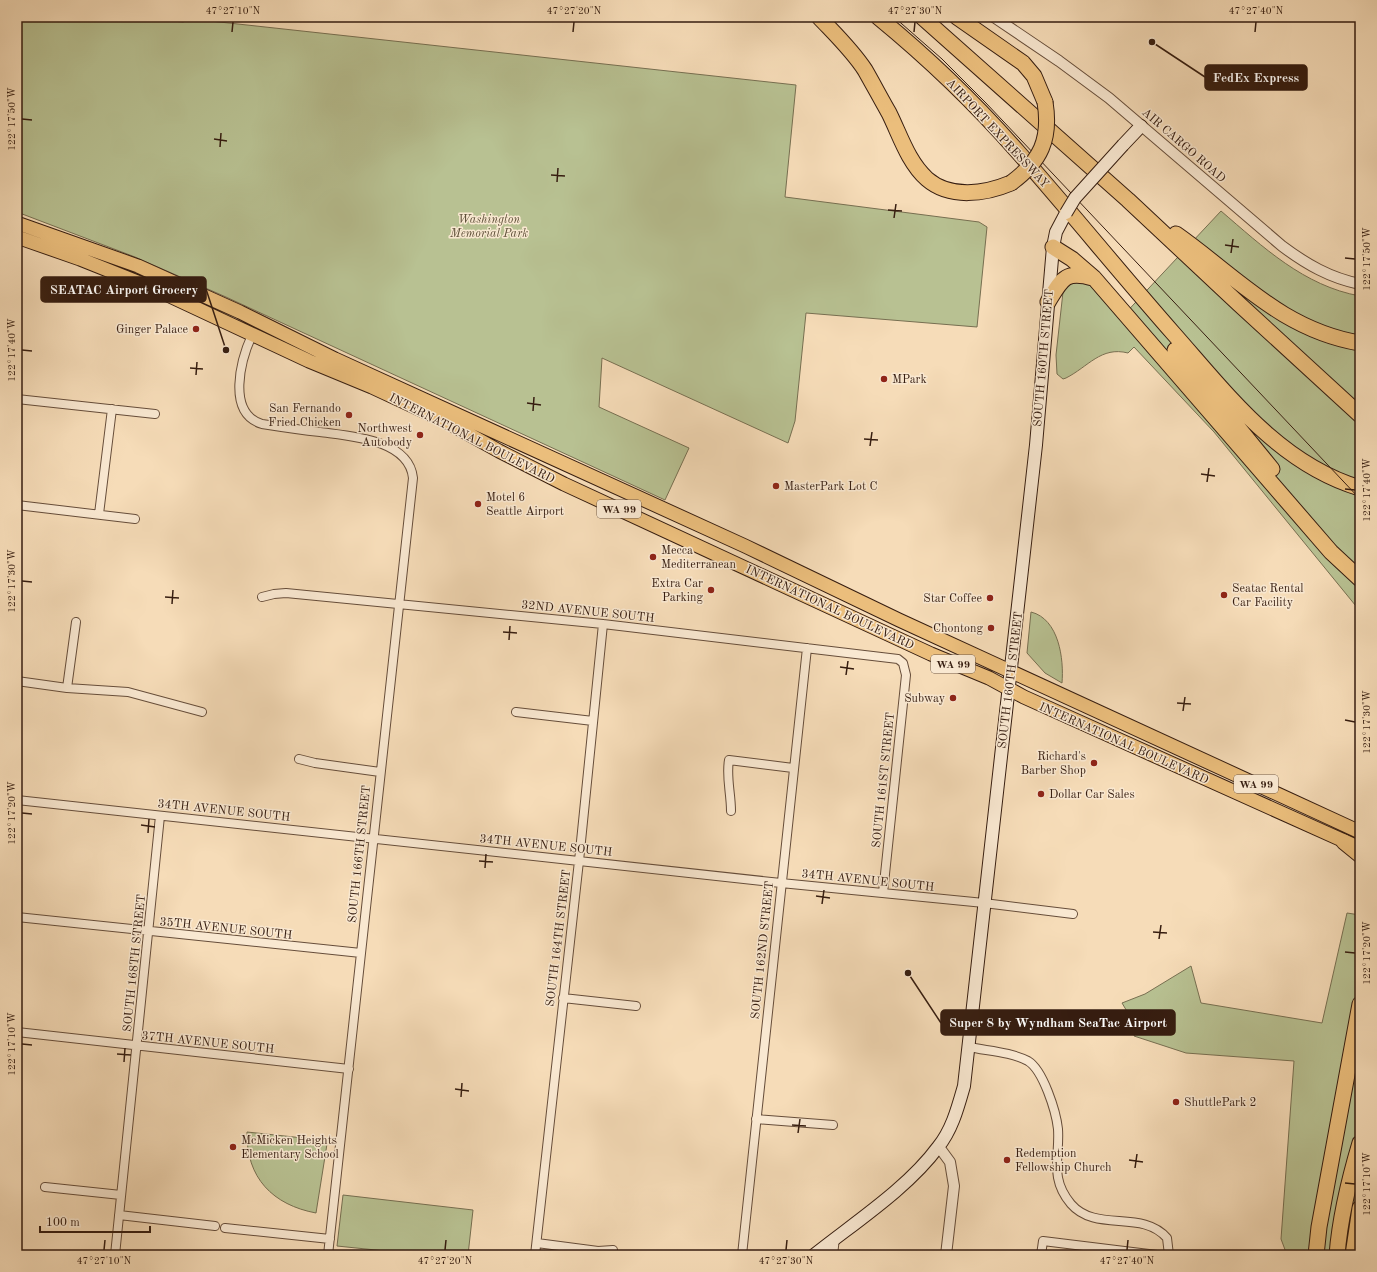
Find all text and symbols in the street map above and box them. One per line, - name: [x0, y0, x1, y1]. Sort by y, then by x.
- text: 47°27'10"N: [206, 6, 261, 16]
- text: 47°27'20"N: [547, 6, 602, 16]
- text: 47°27'30"N: [888, 6, 943, 16]
- text: 47°27'40"N: [1229, 6, 1284, 16]
- callout: FedEx Express: [1205, 65, 1307, 90]
- text: FedEx Express: [1213, 72, 1300, 85]
- street label: AIRPORT EXPRESSWAY: [944, 77, 1051, 191]
- text: 122°17'50"W: [7, 87, 17, 151]
- street label: AIR CARGO ROAD: [1139, 106, 1227, 185]
- park label: Washington Memorial Park: [449, 214, 528, 240]
- text: 122°17'50"W: [1362, 227, 1372, 291]
- callout: SEATAC Airport Grocery: [41, 277, 206, 302]
- text: SEATAC Airport Grocery: [50, 284, 198, 297]
- street label: SOUTH 160TH STREET: [1032, 289, 1056, 427]
- text: 122°17'40"W: [7, 318, 17, 382]
- place label: Ginger Palace: [116, 324, 188, 336]
- marker: Ginger Palace: [191, 324, 201, 334]
- marker: MPark: [879, 374, 889, 384]
- place label: MPark: [892, 374, 927, 386]
- street label: INTERNATIONAL BOULEVARD: [387, 392, 556, 486]
- place label: San Fernando Fried Chicken: [268, 403, 342, 429]
- marker: San Fernando Fried Chicken: [344, 410, 354, 420]
- place label: Northwest Autobody: [357, 423, 413, 449]
- marker: Northwest Autobody: [415, 430, 425, 440]
- text: 122°17'40"W: [1362, 458, 1372, 522]
- marker: MasterPark Lot C: [771, 481, 781, 491]
- place label: MasterPark Lot C: [784, 481, 878, 493]
- place label: Motel 6 Seattle Airport: [486, 492, 564, 518]
- marker: Motel 6 Seattle Airport: [473, 499, 483, 509]
- road number: WA 99: [597, 500, 641, 518]
- place label: Mecca Mediterranean: [661, 545, 736, 571]
- text: 122°17'30"W: [7, 549, 17, 613]
- marker: Mecca Mediterranean: [648, 552, 658, 562]
- street label: INTERNATIONAL BOULEVARD: [744, 564, 916, 652]
- place label: Extra Car Parking: [651, 578, 704, 604]
- place label: Seatac Rental Car Facility: [1232, 583, 1304, 609]
- marker: Extra Car Parking: [706, 585, 716, 595]
- marker: Seatac Rental Car Facility: [1219, 590, 1229, 600]
- place label: Star Coffee: [923, 593, 982, 605]
- marker: Star Coffee: [985, 593, 995, 603]
- street label: 32ND AVENUE SOUTH: [521, 599, 655, 625]
- street label: SOUTH 160TH STREET: [997, 611, 1025, 749]
- place label: Chontong: [933, 623, 984, 635]
- marker: Chontong: [986, 623, 996, 633]
- road number: WA 99: [931, 655, 975, 673]
- text: 122°17'30"W: [1362, 690, 1372, 754]
- place label: Subway: [904, 693, 946, 705]
- marker: Subway: [948, 693, 958, 703]
- street label: INTERNATIONAL BOULEVARD: [1037, 701, 1210, 787]
- street label: SOUTH 161ST STREET: [871, 712, 897, 848]
- place label: Richard's Barber Shop: [1021, 751, 1086, 777]
- marker: Richard's Barber Shop: [1089, 758, 1099, 768]
- road number: WA 99: [1234, 775, 1278, 793]
- text: 122°17'20"W: [7, 781, 17, 845]
- street label: SOUTH 166TH STREET: [347, 785, 373, 923]
- marker: Dollar Car Sales: [1036, 789, 1046, 799]
- place label: Dollar Car Sales: [1049, 789, 1135, 801]
- street label: 34TH AVENUE SOUTH: [157, 798, 291, 824]
- street label: 34TH AVENUE SOUTH: [479, 833, 613, 859]
- street label: 34TH AVENUE SOUTH: [801, 868, 935, 894]
- street label: SOUTH 164TH STREET: [545, 869, 573, 1007]
- street label: SOUTH 162ND STREET: [750, 880, 776, 1020]
- street label: SOUTH 168TH STREET: [122, 894, 148, 1032]
- street label: 35TH AVENUE SOUTH: [159, 915, 293, 942]
- text: 122°17'20"W: [1362, 921, 1372, 985]
- callout: Super 8 by Wyndham SeaTac Airport: [941, 1010, 1175, 1035]
- text: 122°17'10"W: [7, 1012, 17, 1076]
- text: Super 8 by Wyndham SeaTac Airport: [949, 1017, 1167, 1030]
- street label: 37TH AVENUE SOUTH: [141, 1030, 275, 1056]
- marker: ShuttlePark 2: [1171, 1097, 1181, 1107]
- place label: ShuttlePark 2: [1184, 1097, 1257, 1109]
- place label: McMicken Heights Elementary School: [241, 1135, 339, 1161]
- marker: McMicken Heights Elementary School: [228, 1142, 238, 1152]
- place label: Redemption Fellowship Church: [1015, 1148, 1112, 1174]
- text: 122°17'10"W: [1362, 1152, 1372, 1216]
- marker: Redemption Fellowship Church: [1002, 1155, 1012, 1165]
- scale bar: [40, 1208, 150, 1234]
- text: 100 m: [46, 1217, 80, 1229]
- text: 47°27'10"N: [77, 1256, 132, 1266]
- text: 47°27'20"N: [418, 1256, 473, 1266]
- text: 47°27'30"N: [759, 1256, 814, 1266]
- text: 47°27'40"N: [1100, 1256, 1155, 1266]

